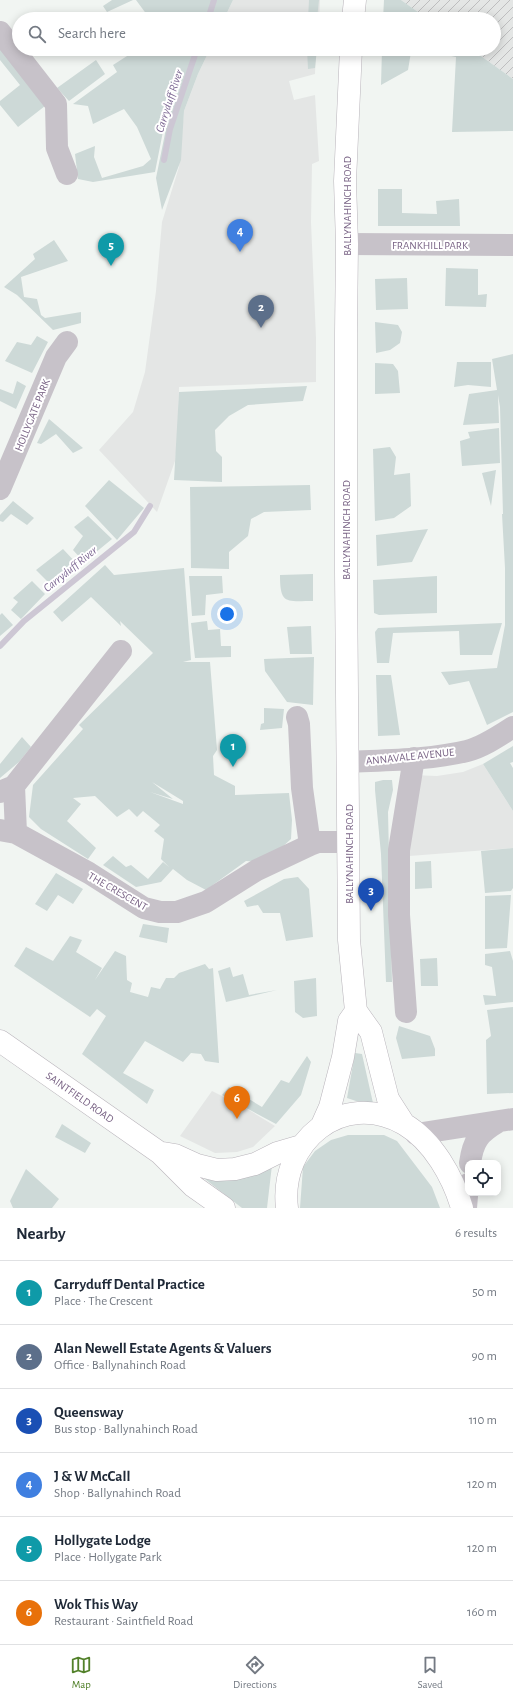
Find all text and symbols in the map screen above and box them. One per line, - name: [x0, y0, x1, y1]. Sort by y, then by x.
- search box: [12, 12, 501, 56]
- icon: search: [26, 23, 48, 45]
- text: Search here: [58, 26, 126, 41]
- water label: Carryduff River: [153, 67, 185, 134]
- street label: BALLYNAHINCH ROAD: [342, 156, 353, 256]
- pin: 4: [227, 219, 253, 252]
- pin: 5: [98, 233, 124, 266]
- street label: FRANKHILL PARK: [392, 240, 469, 251]
- pin: 2: [248, 295, 274, 328]
- street label: HOLLYGATE PARK: [13, 377, 52, 453]
- street label: BALLYNAHINCH ROAD: [341, 480, 352, 580]
- water label: Carryduff River: [41, 543, 100, 594]
- your location: [217, 604, 237, 624]
- pin: 1: [220, 734, 246, 767]
- street label: ANNAVALE AVENUE: [365, 746, 455, 767]
- street label: BALLYNAHINCH ROAD: [344, 804, 355, 904]
- street label: THE CRESCENT: [86, 870, 150, 913]
- pin: 3: [358, 878, 384, 911]
- street label: SAINTFIELD ROAD: [44, 1070, 116, 1125]
- pin: 6: [224, 1086, 250, 1119]
- map controls: [465, 1160, 501, 1196]
- button: locate: [465, 1160, 501, 1196]
- text: Nearby: [16, 1225, 66, 1242]
- text: 6 results: [455, 1227, 497, 1240]
- text: Carryduff Dental Practice: [54, 1277, 205, 1292]
- text: 1: [27, 1286, 31, 1299]
- text: 50 m: [472, 1286, 497, 1299]
- text: Place · The Crescent: [54, 1295, 153, 1308]
- text: Alan Newell Estate Agents & Valuers: [54, 1341, 272, 1356]
- text: 2: [26, 1350, 32, 1363]
- text: 90 m: [471, 1350, 497, 1363]
- text: Office · Ballynahinch Road: [54, 1359, 186, 1372]
- text: Queensway: [54, 1405, 124, 1420]
- text: 3: [26, 1414, 32, 1427]
- text: 110 m: [469, 1414, 497, 1427]
- text: Bus stop · Ballynahinch Road: [54, 1423, 198, 1436]
- text: J & W McCall: [54, 1469, 130, 1484]
- text: 4: [26, 1478, 32, 1491]
- text: 120 m: [467, 1478, 497, 1491]
- text: Shop · Ballynahinch Road: [54, 1487, 181, 1500]
- text: Hollygate Lodge: [54, 1533, 151, 1548]
- text: 5: [26, 1542, 32, 1555]
- text: 120 m: [467, 1542, 497, 1555]
- text: Place · Hollygate Park: [54, 1551, 162, 1564]
- text: Wok This Way: [54, 1597, 138, 1612]
- text: 6: [26, 1606, 32, 1619]
- text: 160 m: [467, 1606, 497, 1619]
- text: Restaurant · Saintfield Road: [54, 1615, 193, 1628]
- tab: Map: [70, 1654, 92, 1691]
- tab: Directions: [233, 1654, 277, 1691]
- tab: Saved: [417, 1654, 443, 1691]

